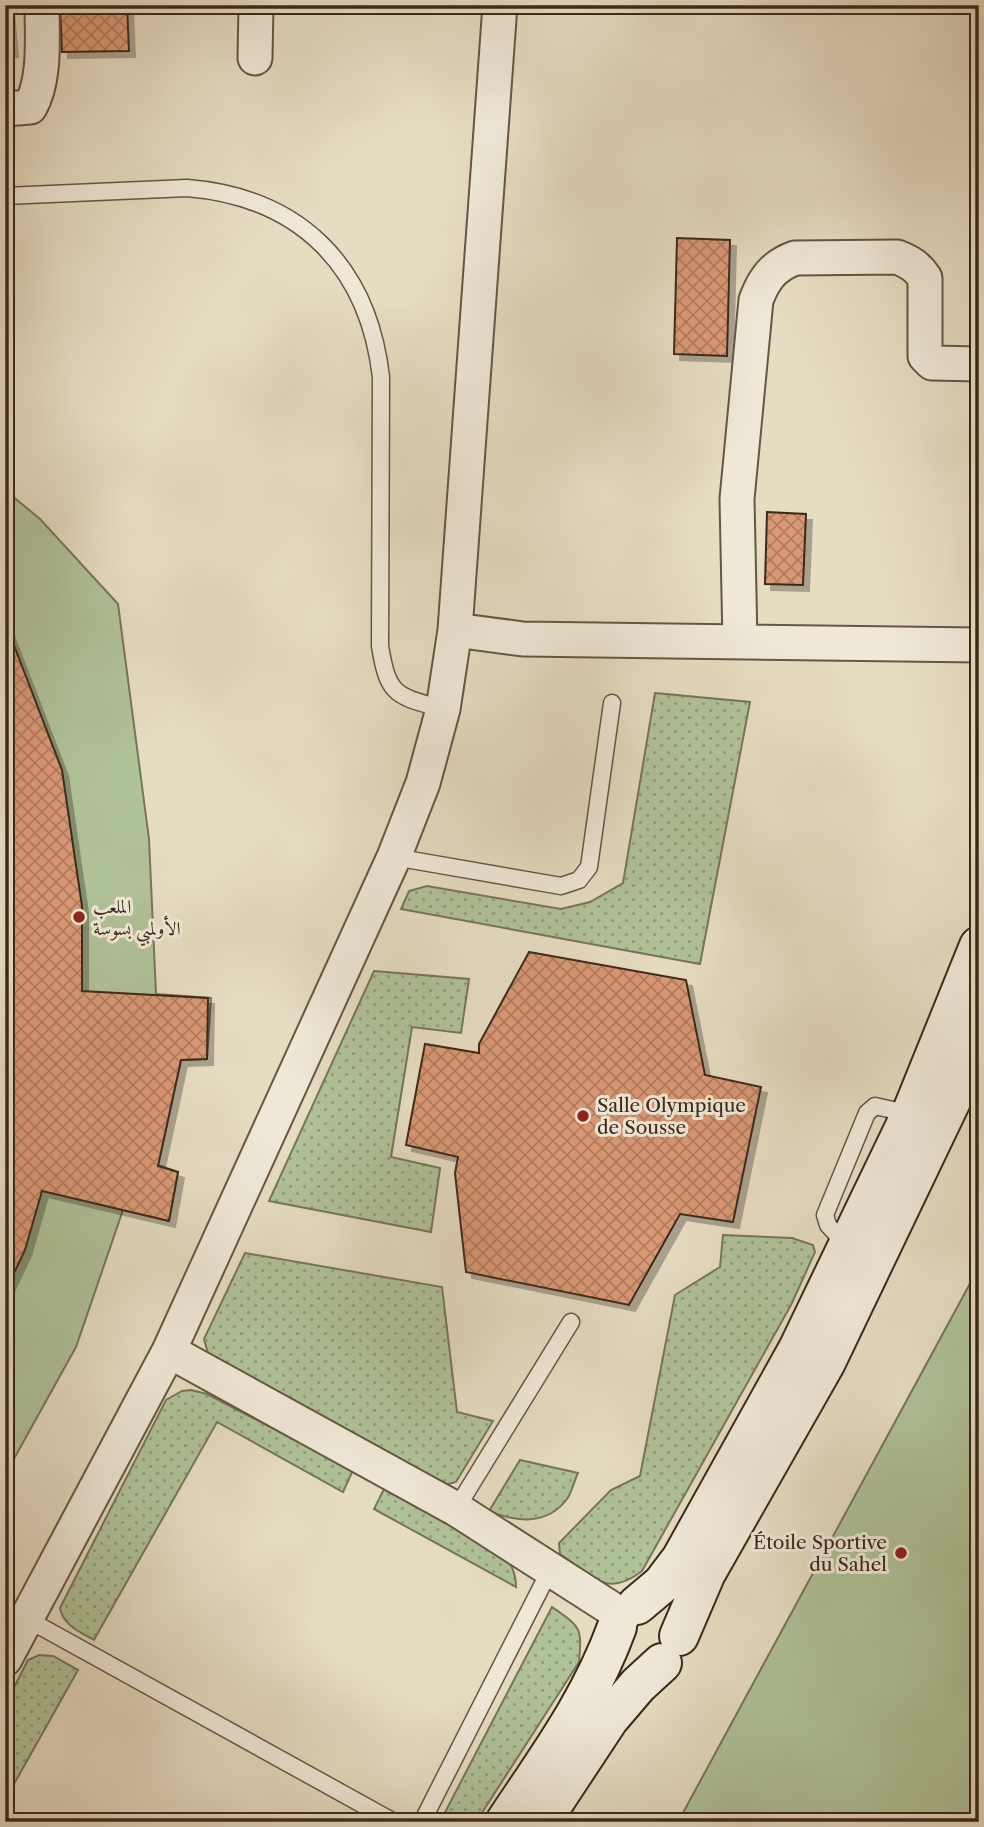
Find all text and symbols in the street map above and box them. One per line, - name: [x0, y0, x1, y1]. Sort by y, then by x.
- place label: الملعب الأولمبي بسوسة: [93, 895, 181, 947]
- marker: الملعب الأولمبي بسوسة: [71, 909, 87, 925]
- place label: Salle Olympique de Sousse: [597, 1094, 746, 1139]
- marker: Salle Olympique de Sousse: [575, 1108, 591, 1124]
- place label: Étoile Sportive du Sahel: [753, 1531, 887, 1576]
- marker: Étoile Sportive du Sahel: [893, 1545, 909, 1561]

